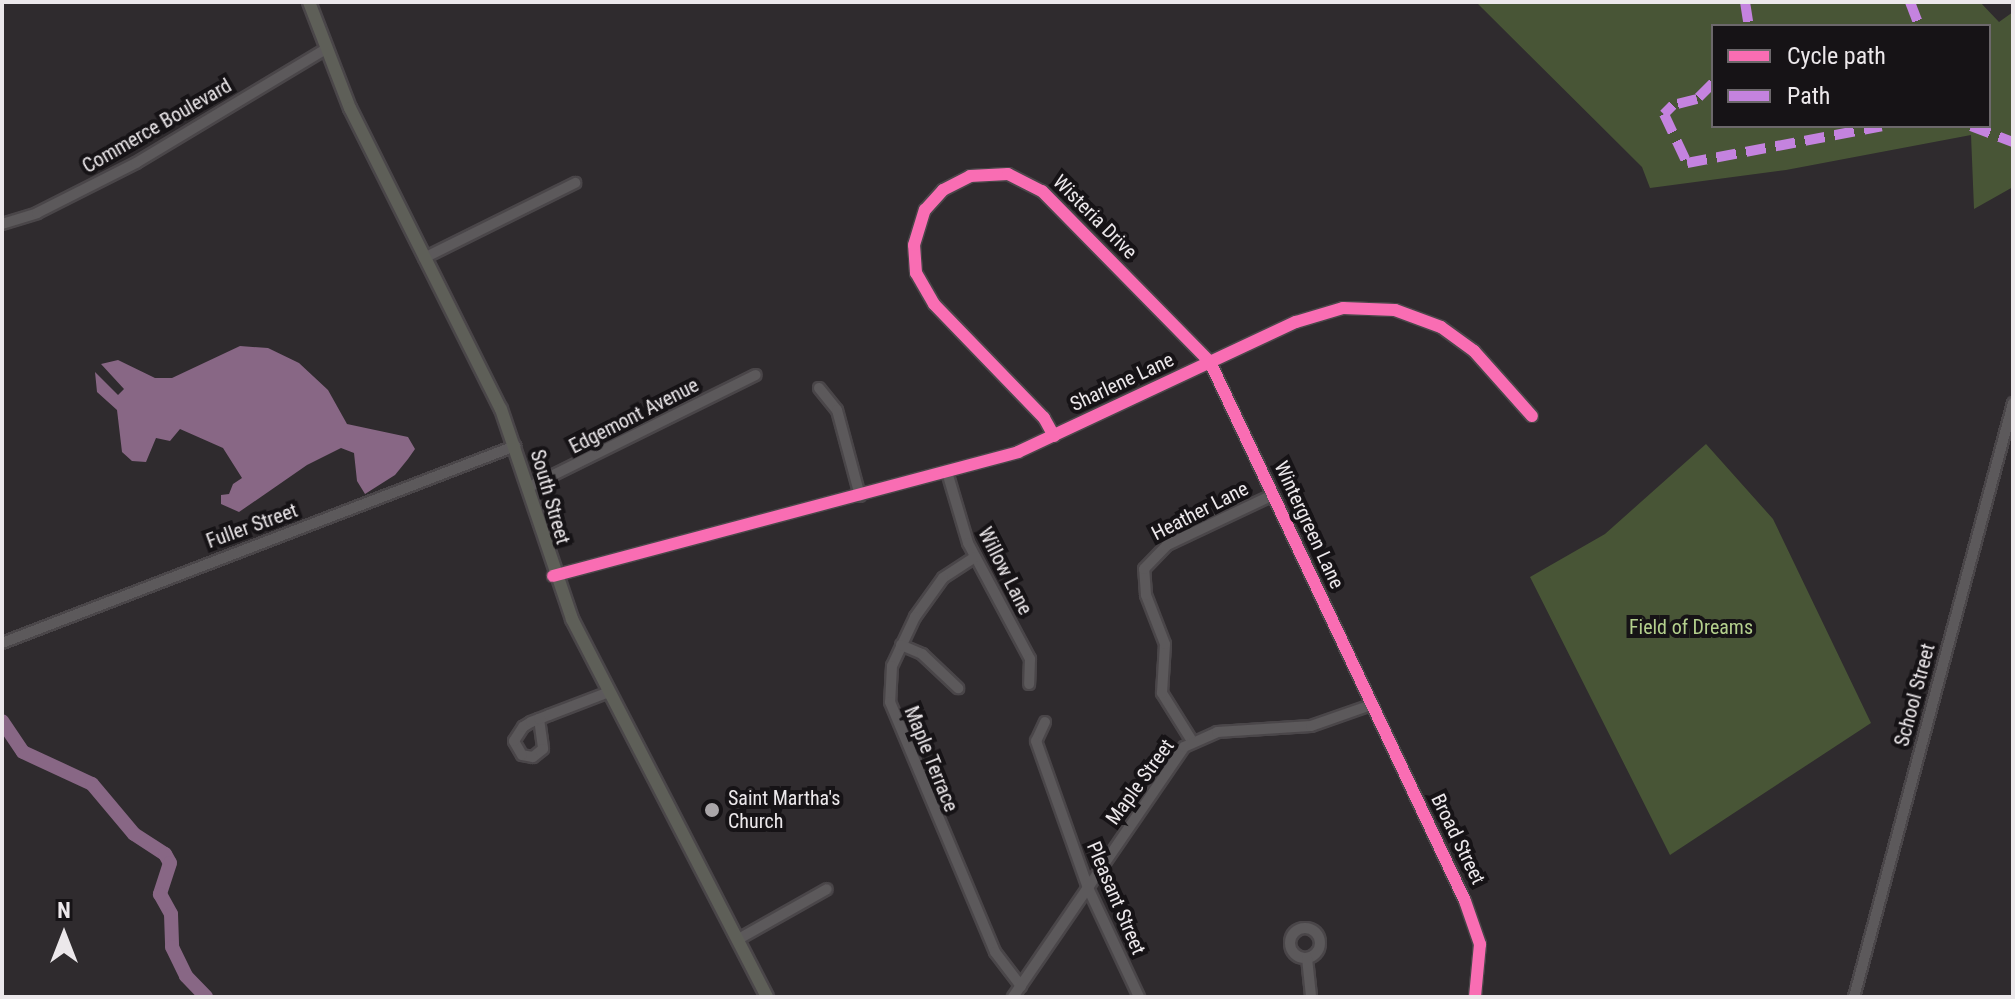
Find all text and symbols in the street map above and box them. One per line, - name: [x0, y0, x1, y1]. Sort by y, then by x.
- legend: [1711, 24, 1991, 128]
- text: Cycle path: [1787, 42, 1886, 70]
- street label: Commerce Boulevard: [78, 74, 236, 178]
- text: Path: [1787, 82, 1830, 110]
- street label: Wisteria Drive: [1048, 170, 1142, 264]
- street label: Sharlene Lane: [1066, 348, 1178, 416]
- street label: Edgemont Avenue: [565, 373, 703, 459]
- street label: South Street: [525, 447, 575, 547]
- street label: Wintergreen Lane: [1269, 458, 1349, 592]
- street label: Heather Lane: [1148, 476, 1252, 546]
- street label: Fuller Street: [203, 498, 301, 554]
- street label: Willow Lane: [973, 523, 1037, 619]
- park label: Field of Dreams: [1629, 615, 1753, 639]
- street label: School Street: [1890, 641, 1940, 749]
- street label: Maple Terrace: [899, 703, 963, 815]
- street label: Maple Street: [1101, 735, 1179, 829]
- place label: Saint Martha's Church: [728, 786, 840, 833]
- street label: Broad Street: [1426, 790, 1490, 888]
- marker: Saint Martha's Church: [703, 801, 721, 819]
- street label: Pleasant Street: [1081, 838, 1151, 958]
- north arrow: [24, 895, 104, 975]
- text: N: [57, 898, 71, 923]

